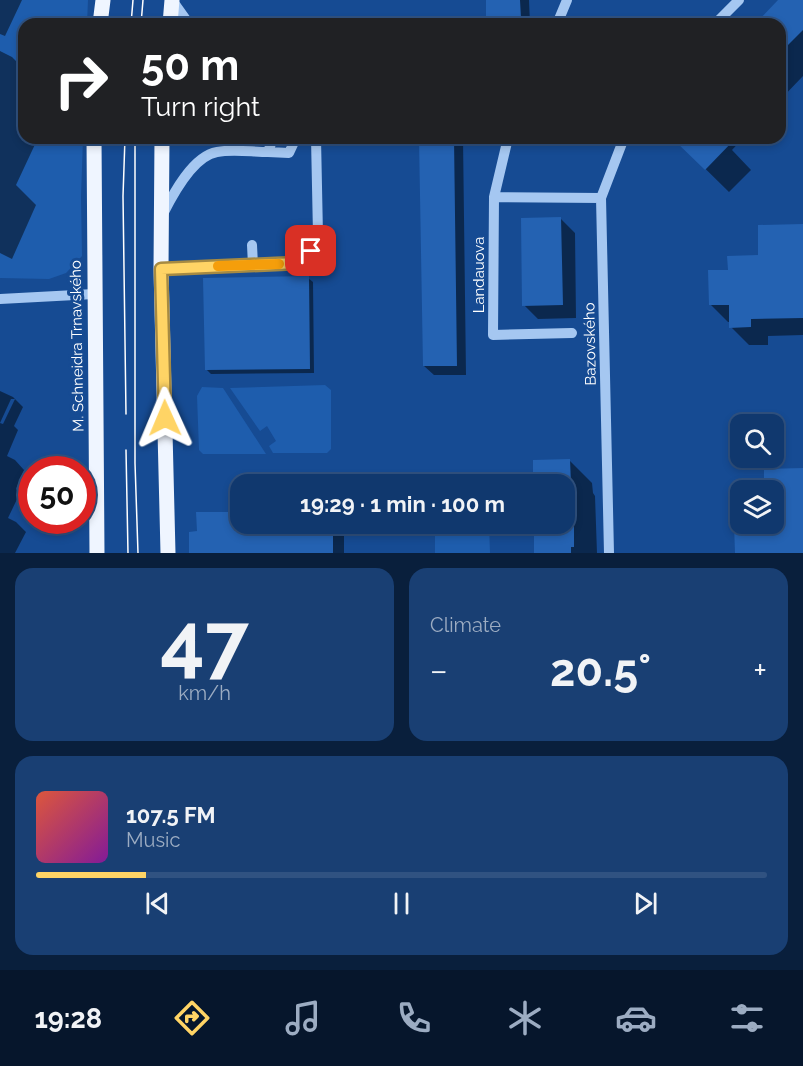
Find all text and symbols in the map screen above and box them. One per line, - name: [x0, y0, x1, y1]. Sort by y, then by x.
- text: 50 m: [141, 41, 239, 90]
- icon: right: [42, 42, 120, 120]
- text: Turn right: [141, 91, 260, 122]
- pin: [285, 225, 336, 276]
- icon: arrive: [294, 234, 327, 267]
- street label: Landauova: [470, 237, 488, 313]
- street label: M. Schneidra Trnavského: [67, 260, 87, 432]
- street label: Bazovského: [580, 302, 600, 386]
- position arrow: [133, 386, 197, 450]
- map controls: [730, 414, 784, 534]
- button: search: [730, 414, 784, 468]
- speed limit sign: 50: [18, 456, 96, 534]
- button: layers: [730, 480, 784, 534]
- text: 19:29 · 1 min · 100 m: [300, 491, 505, 517]
- text: 47: [160, 596, 249, 687]
- text: Climate: [430, 613, 501, 637]
- text: 20.5°: [550, 644, 651, 697]
- text: −: [430, 651, 448, 690]
- text: +: [753, 651, 767, 690]
- text: km/h: [178, 681, 231, 705]
- text: 107.5 FM: [126, 802, 216, 828]
- text: Music: [126, 828, 180, 852]
- icon: previous: [141, 887, 174, 920]
- icon: pause: [385, 887, 418, 920]
- icon: next: [629, 887, 662, 920]
- icon: directions: [171, 997, 213, 1039]
- icon: music: [282, 997, 324, 1039]
- icon: phone: [393, 997, 435, 1039]
- icon: climate: [504, 997, 546, 1039]
- icon: car: [615, 997, 657, 1039]
- icon: filters: [726, 997, 768, 1039]
- text: 19:28: [35, 1003, 102, 1034]

